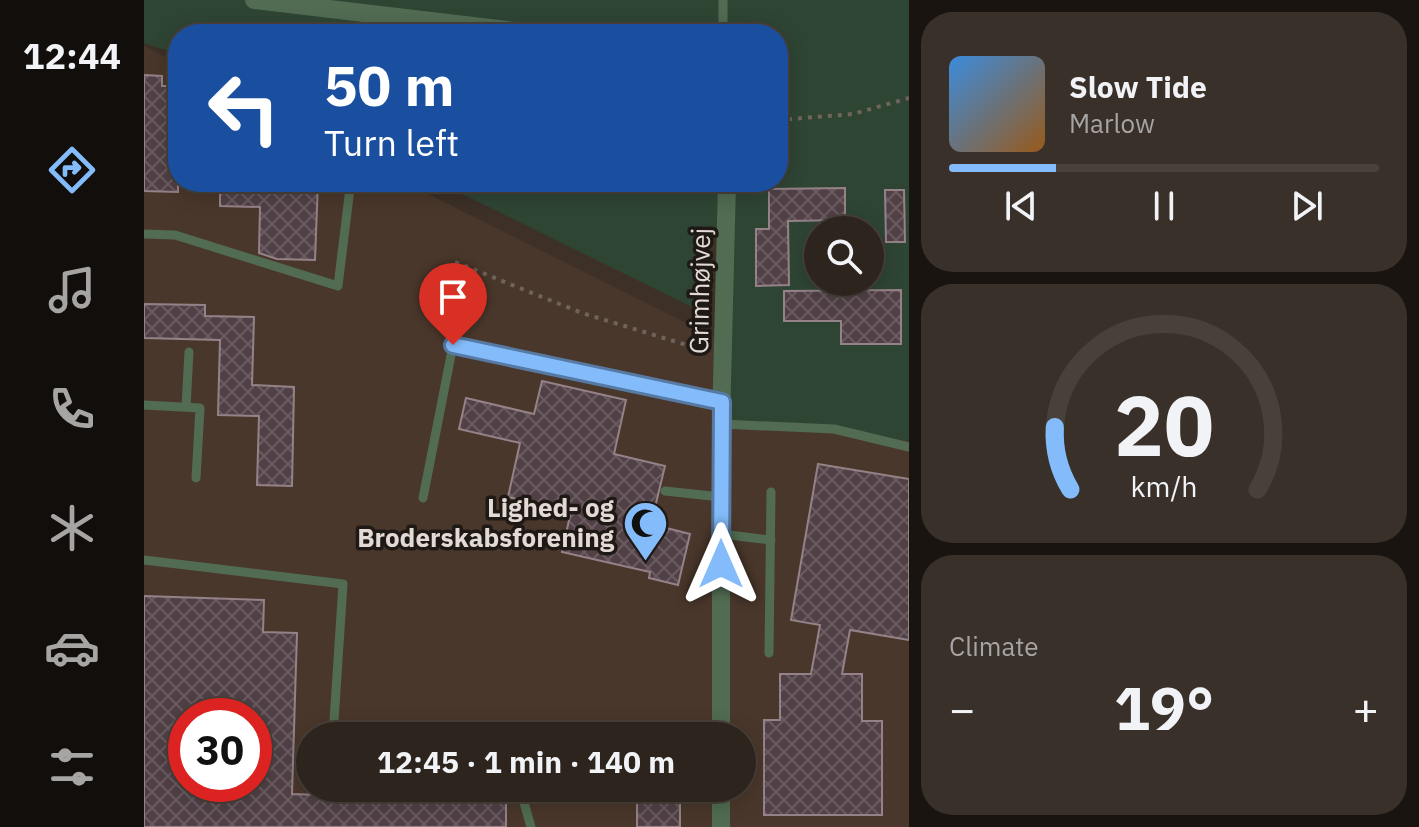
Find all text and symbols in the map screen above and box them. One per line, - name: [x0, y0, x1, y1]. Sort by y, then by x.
- text: 12:44: [23, 32, 121, 79]
- text: 50 m: [324, 49, 454, 121]
- icon: left: [192, 56, 296, 160]
- text: Slow Tide: [1069, 67, 1207, 106]
- text: Marlow: [1069, 106, 1155, 140]
- text: Turn left: [324, 119, 459, 166]
- icon: directions: [44, 142, 100, 198]
- icon: previous: [999, 184, 1043, 228]
- icon: pause: [1142, 184, 1186, 228]
- icon: next: [1285, 184, 1329, 228]
- map controls: [804, 216, 884, 296]
- button: search: [804, 216, 884, 296]
- street label: Grimhøjvej: [681, 228, 717, 354]
- icon: music: [44, 262, 100, 318]
- pin: [419, 263, 487, 345]
- icon: arrive: [431, 275, 475, 319]
- text: 20: [1114, 370, 1214, 478]
- icon: phone: [44, 381, 100, 437]
- text: km/h: [1130, 468, 1198, 505]
- place label: Lighed- og Broderskabsforening: [357, 490, 615, 554]
- mosque icon: Lighed- og Broderskabsforening: [621, 499, 669, 562]
- icon: climate: [44, 500, 100, 556]
- position arrow: [679, 522, 763, 606]
- icon: car: [44, 620, 100, 676]
- text: Climate: [949, 629, 1039, 663]
- text: 19°: [1114, 668, 1214, 747]
- text: −: [949, 680, 975, 737]
- text: +: [1353, 680, 1379, 737]
- speed limit sign: 30: [168, 698, 272, 802]
- icon: filters: [44, 739, 100, 795]
- text: 12:45 · 1 min · 140 m: [377, 742, 675, 781]

